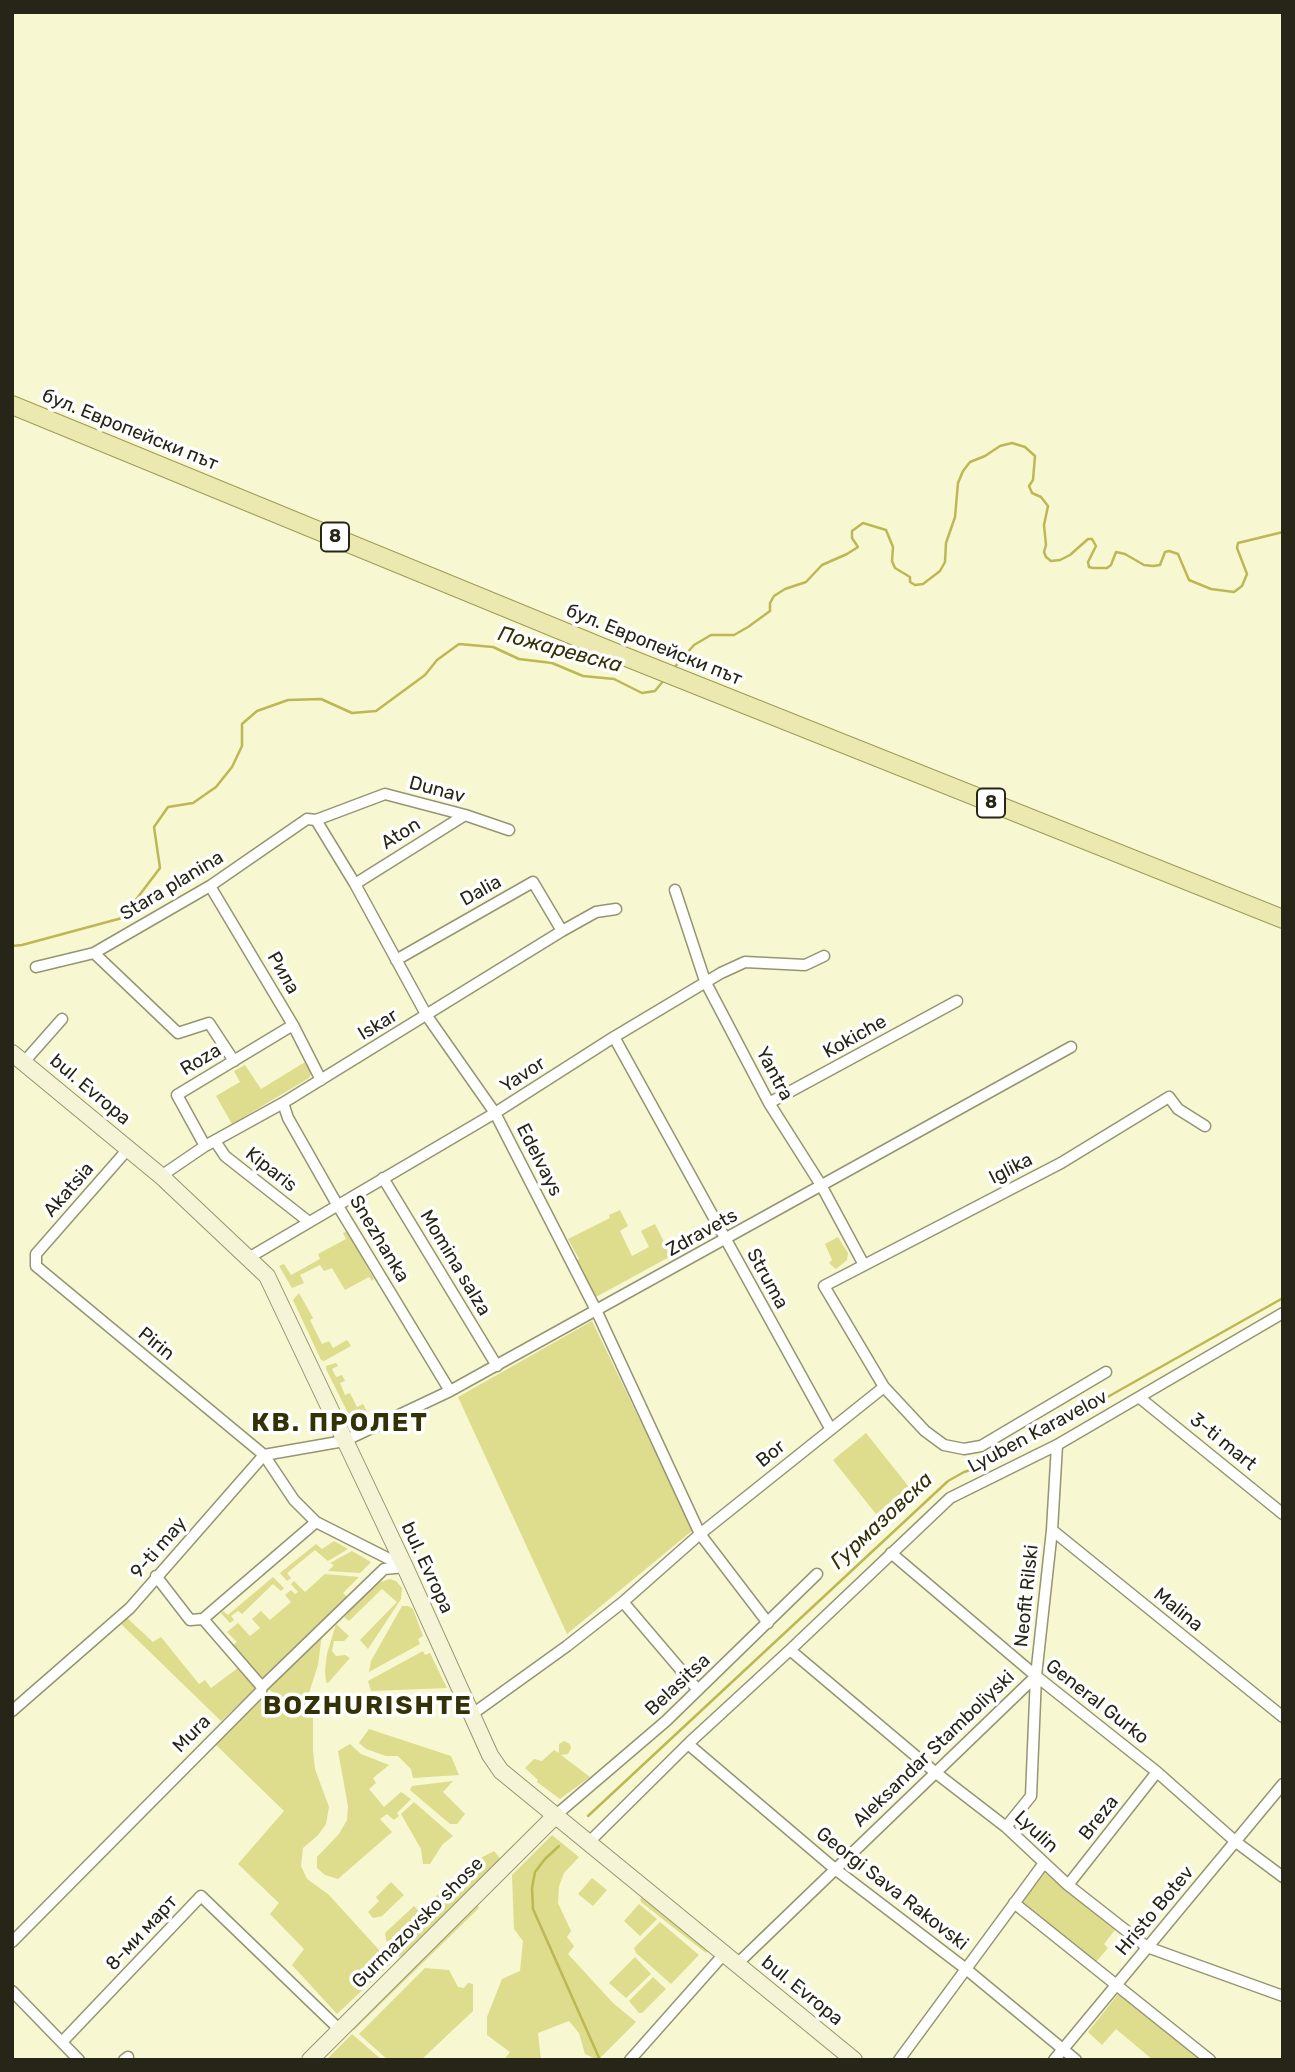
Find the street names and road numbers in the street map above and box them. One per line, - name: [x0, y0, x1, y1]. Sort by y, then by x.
- street label: бул. Европейски път: [39, 384, 221, 476]
- road number: 8: [321, 522, 349, 552]
- street label: бул. Европейски път: [563, 599, 745, 691]
- street label: Dunav: [407, 772, 467, 808]
- road number: 8: [977, 788, 1005, 818]
- street label: Aton: [377, 813, 425, 855]
- street label: Stara planina: [116, 846, 228, 926]
- street label: Dalia: [457, 871, 505, 911]
- street label: Рила: [262, 948, 304, 998]
- street label: Iskar: [354, 1004, 402, 1046]
- street label: Kokiche: [819, 1010, 891, 1064]
- street label: Roza: [177, 1039, 225, 1081]
- street label: Yantra: [750, 1043, 798, 1105]
- street label: bul. Evropa: [45, 1050, 135, 1130]
- street label: Yavor: [496, 1052, 550, 1098]
- street label: Edelvays: [511, 1120, 567, 1200]
- street label: Kiparis: [241, 1143, 301, 1197]
- street label: Iglika: [985, 1148, 1037, 1190]
- street label: Akatsia: [39, 1158, 99, 1222]
- street label: Snezhanka: [344, 1191, 414, 1287]
- street label: Zdravets: [663, 1204, 741, 1262]
- street label: Momina salza: [415, 1206, 495, 1320]
- street label: Struma: [741, 1245, 793, 1313]
- street label: Pirin: [133, 1323, 179, 1365]
- street label: Lyuben Karavelov: [964, 1386, 1112, 1478]
- street label: 3-ti mart: [1185, 1408, 1261, 1476]
- street label: Bor: [752, 1435, 790, 1473]
- street label: 9-ti may: [126, 1513, 192, 1583]
- street label: bul. Evropa: [396, 1519, 458, 1617]
- street label: Neofit Rilski: [1010, 1544, 1044, 1648]
- street label: Malina: [1149, 1583, 1207, 1637]
- street label: Belasitsa: [641, 1649, 715, 1721]
- street label: General Gurko: [1041, 1655, 1153, 1749]
- street label: Aleksandar Stamboliyski: [849, 1666, 1019, 1832]
- street label: Mura: [168, 1710, 216, 1758]
- street label: Breza: [1074, 1791, 1124, 1845]
- street label: Lyulin: [1009, 1806, 1063, 1858]
- street label: Georgi Sava Rakovski: [811, 1823, 973, 1955]
- street label: Gurmazovsko shose: [348, 1853, 488, 1993]
- street label: Hristo Botev: [1111, 1862, 1199, 1960]
- street label: 8-ми март: [101, 1890, 183, 1976]
- street label: bul. Evropa: [757, 1951, 847, 2031]

